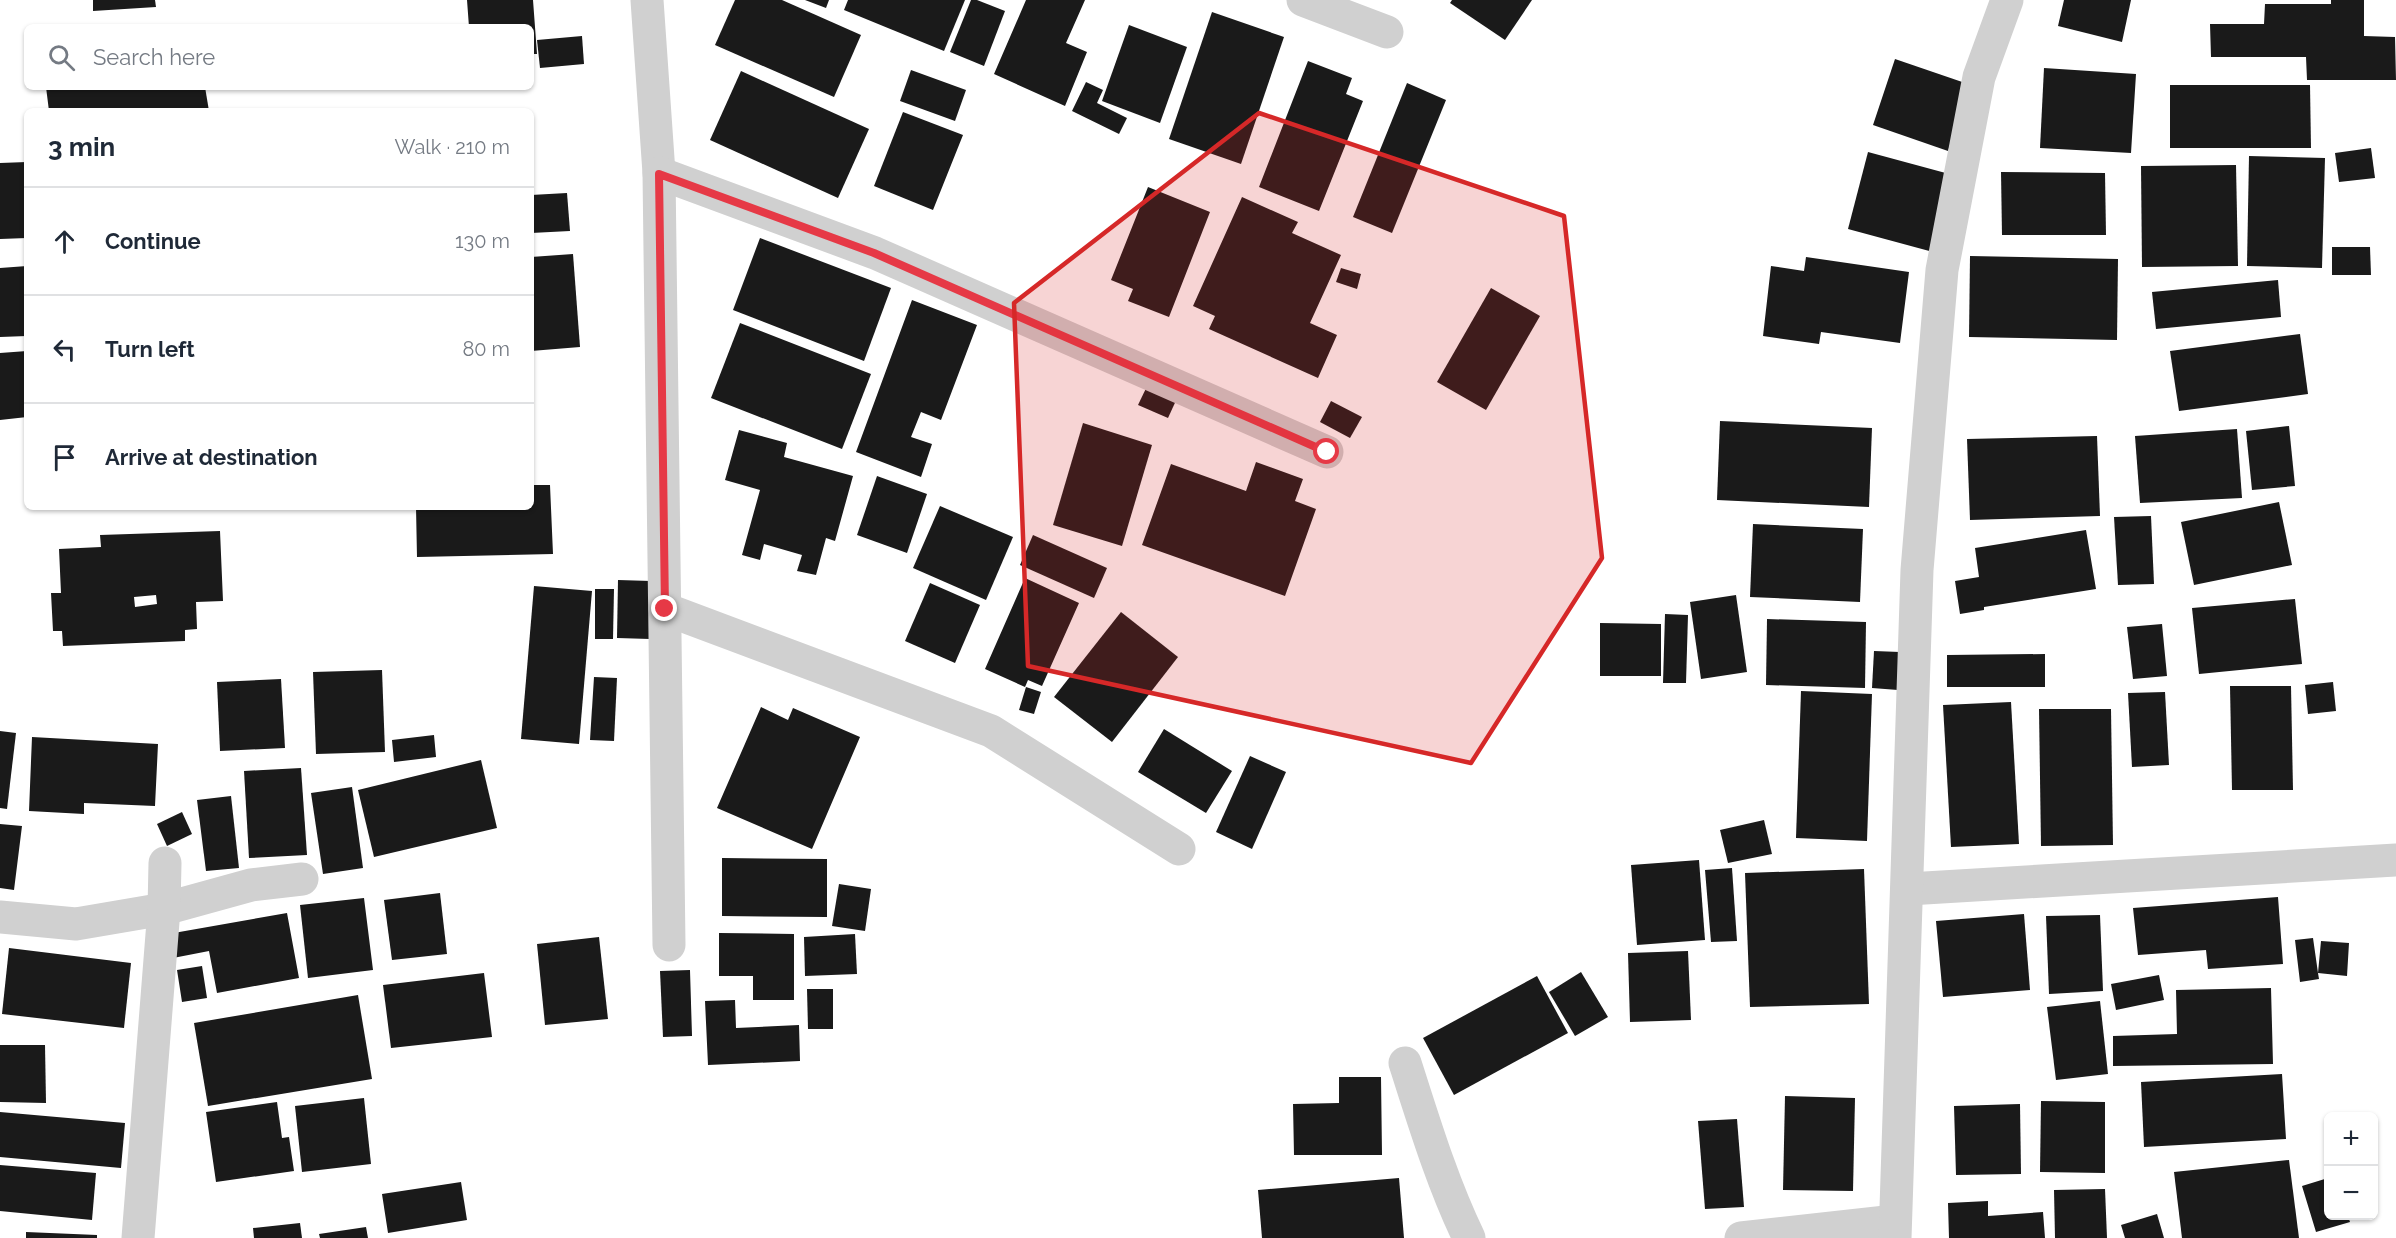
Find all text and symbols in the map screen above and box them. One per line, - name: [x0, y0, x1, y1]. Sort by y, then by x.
- search box: [24, 24, 534, 90]
- icon: search: [45, 41, 78, 74]
- text: Search here: [93, 44, 215, 70]
- text: 3 min: [48, 132, 115, 162]
- text: Walk · 210 m: [395, 135, 510, 159]
- icon: ahead: [48, 225, 81, 258]
- text: Continue: [105, 228, 201, 254]
- text: 130 m: [455, 229, 510, 253]
- icon: left: [48, 333, 81, 366]
- text: Turn left: [105, 336, 195, 362]
- text: 80 m: [462, 337, 510, 361]
- route start: [1313, 438, 1339, 464]
- icon: arrive: [48, 441, 81, 474]
- text: Arrive at destination: [105, 444, 318, 470]
- route end: [651, 595, 677, 621]
- map controls: [2324, 1112, 2378, 1220]
- button: +: [2324, 1112, 2378, 1166]
- button: −: [2324, 1166, 2378, 1220]

